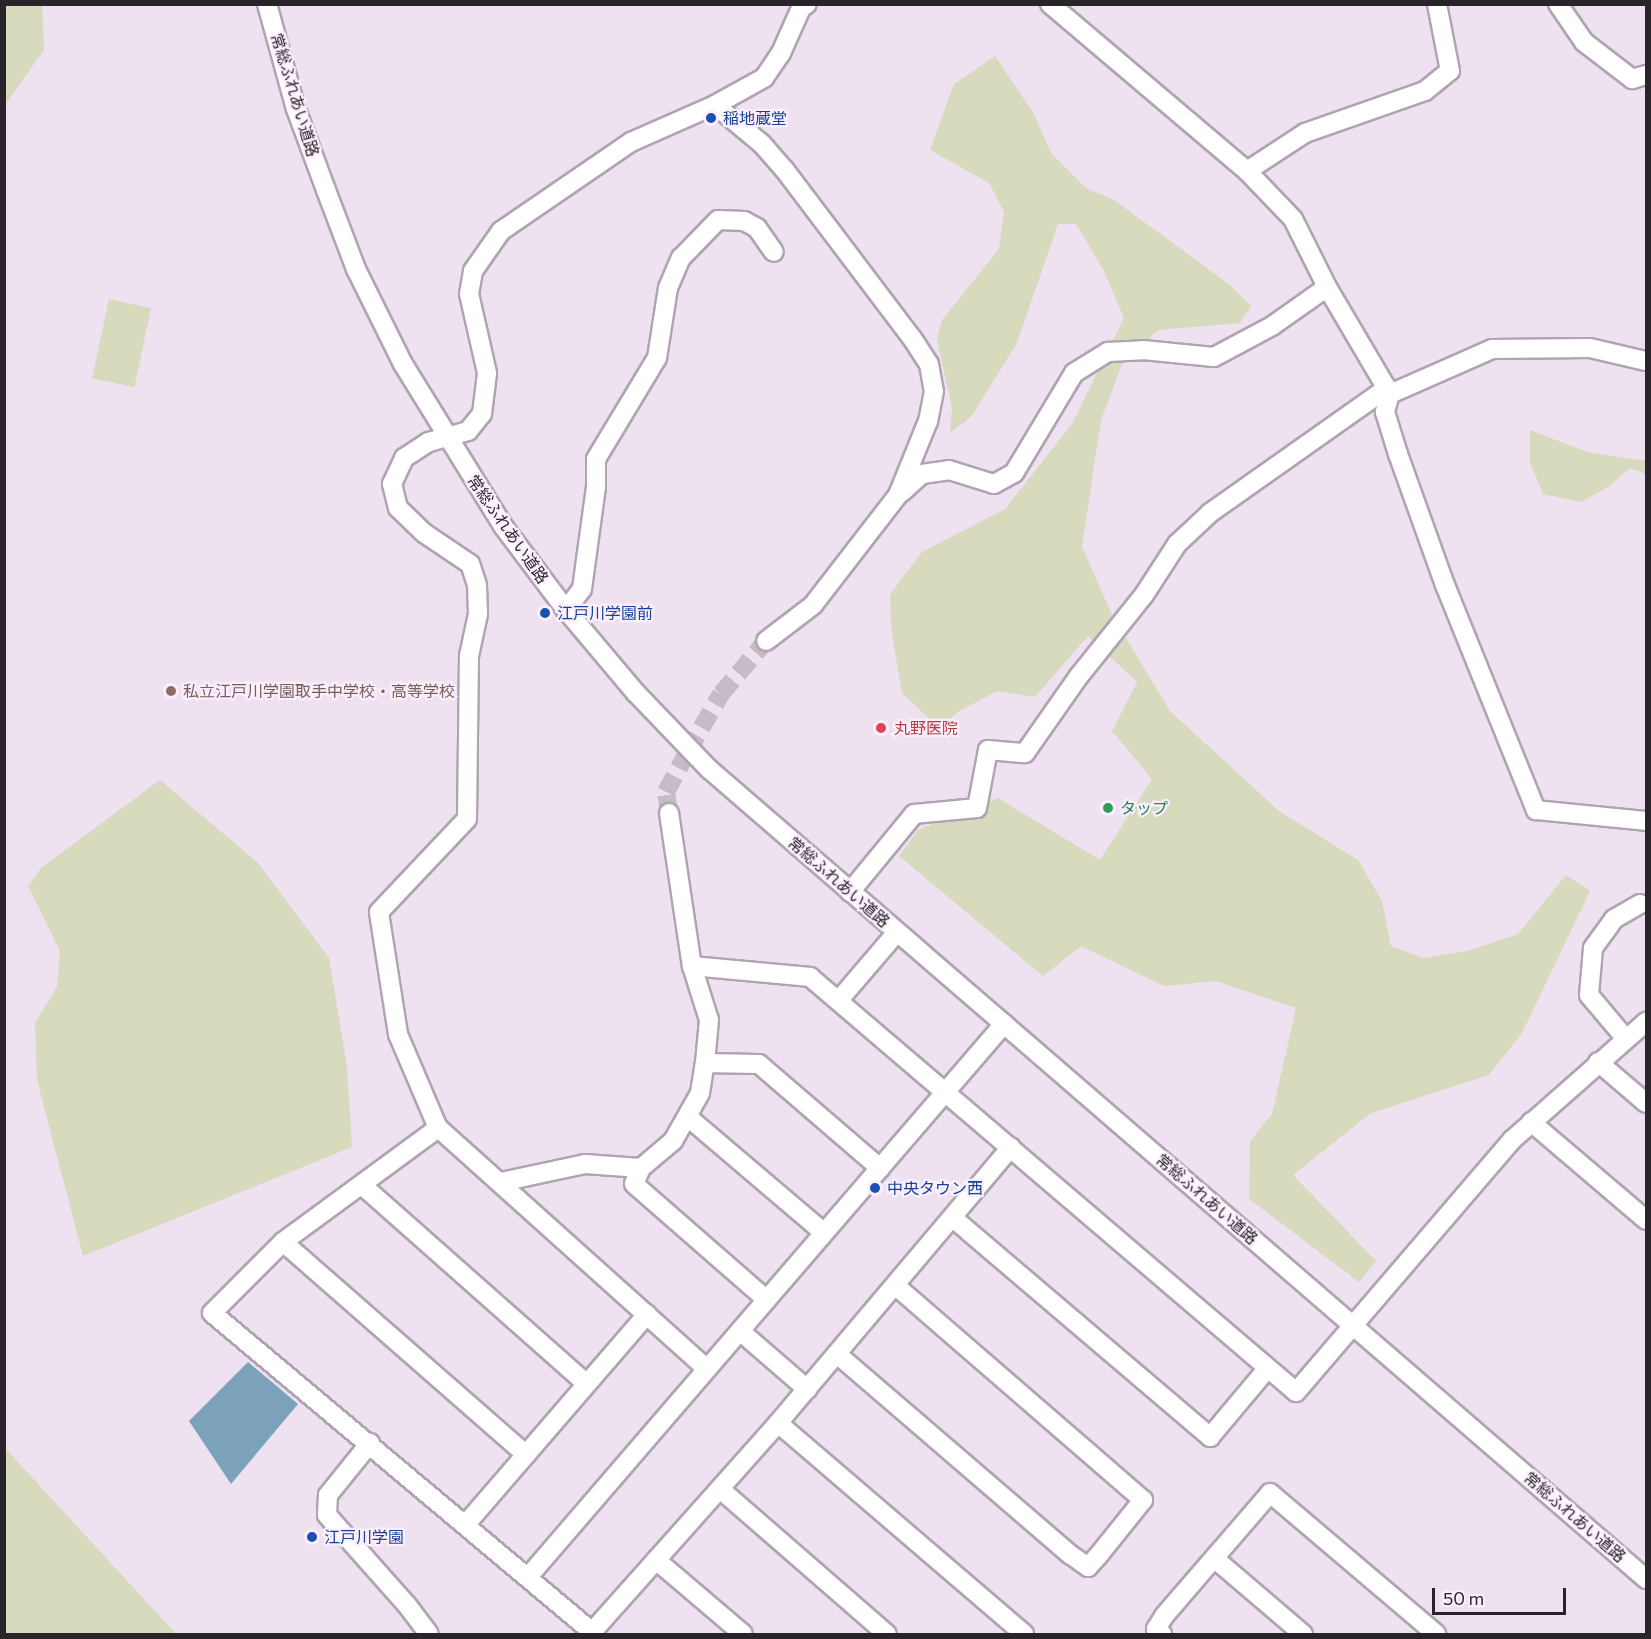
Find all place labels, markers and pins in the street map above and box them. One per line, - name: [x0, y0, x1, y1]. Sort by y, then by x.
- place label: 稲地蔵堂: [723, 108, 787, 128]
- marker: 稲地蔵堂: [704, 111, 718, 125]
- place label: 江戸川学園前: [557, 603, 653, 623]
- marker: 江戸川学園前: [538, 606, 552, 620]
- place label: 私立江戸川学園取手中学校・高等学校: [183, 681, 455, 701]
- marker: 私立江戸川学園取手中学校・高等学校: [164, 684, 178, 698]
- place label: 丸野医院: [894, 718, 958, 738]
- marker: 丸野医院: [872, 719, 890, 737]
- place label: タップ: [1120, 798, 1168, 818]
- marker: タップ: [1101, 801, 1115, 815]
- place label: 中央タウン西: [887, 1178, 983, 1198]
- marker: 中央タウン西: [868, 1181, 882, 1195]
- place label: 江戸川学園: [324, 1527, 404, 1547]
- marker: 江戸川学園: [305, 1530, 319, 1544]

